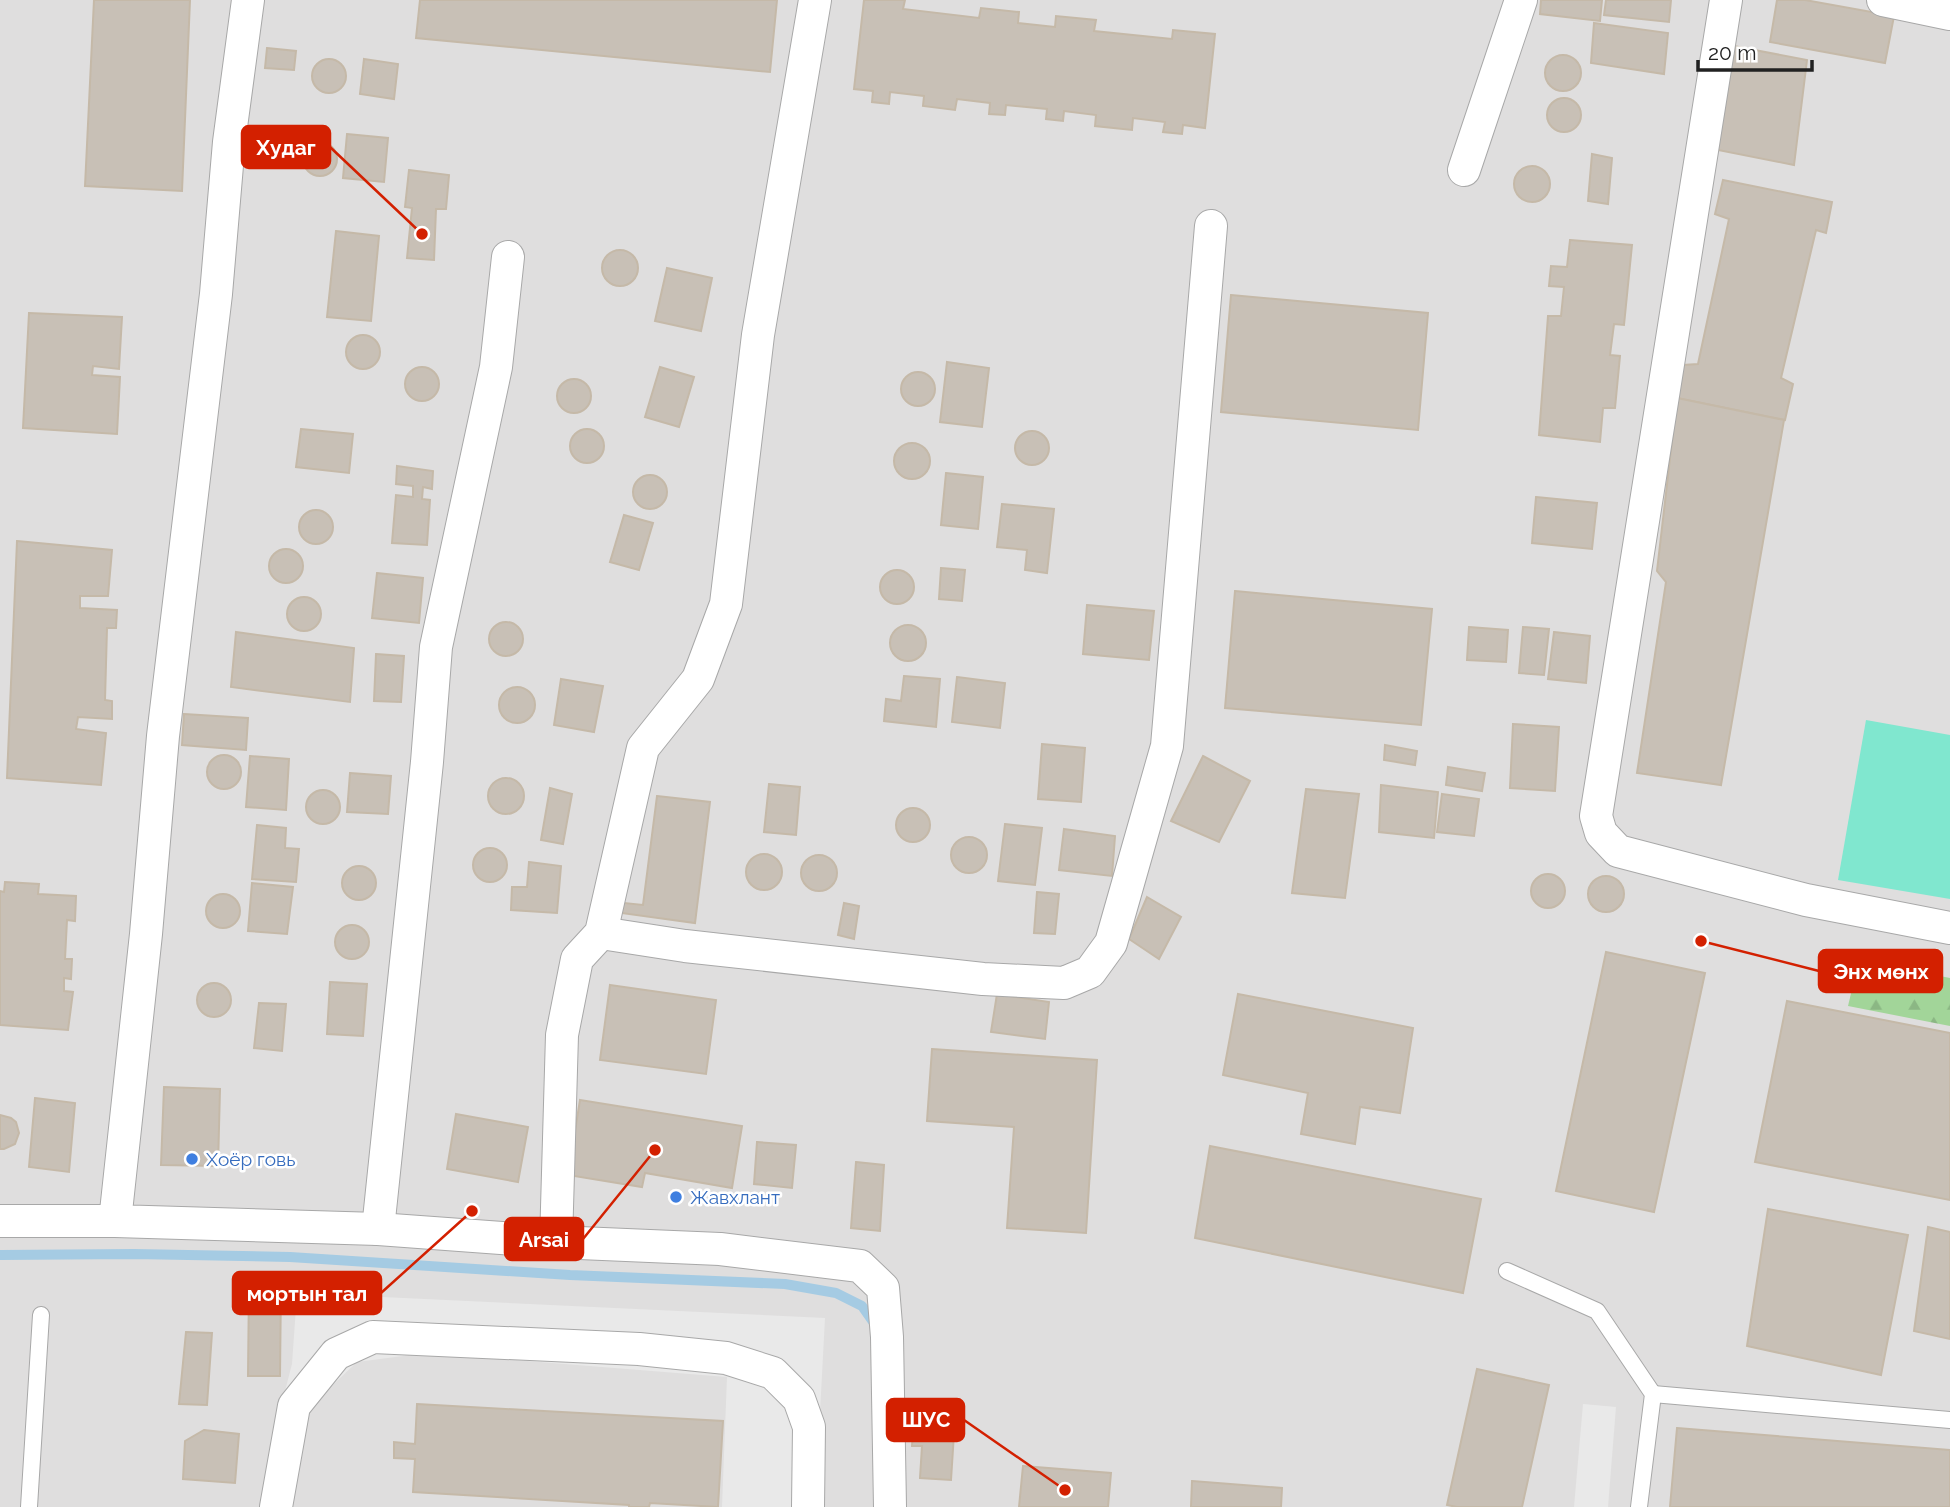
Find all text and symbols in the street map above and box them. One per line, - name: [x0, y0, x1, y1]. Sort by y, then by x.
- scale bar: [1698, 28, 1812, 72]
- text: 20 m: [1708, 40, 1756, 65]
- callout: Худаг: [242, 126, 330, 168]
- text: Худаг: [255, 135, 316, 160]
- callout: Энх мөнх: [1819, 950, 1942, 992]
- text: Энх мөнх: [1833, 959, 1930, 984]
- place label: Хоёр говь: [206, 1148, 295, 1170]
- marker: Хоёр говь: [184, 1151, 200, 1167]
- place label: Жавхлант: [690, 1186, 780, 1208]
- marker: Жавхлант: [668, 1189, 684, 1205]
- callout: Arsai: [505, 1218, 583, 1260]
- text: Arsai: [519, 1227, 569, 1252]
- callout: мортын тал: [233, 1272, 381, 1314]
- text: мортын тал: [247, 1281, 367, 1306]
- callout: ШУС: [887, 1399, 964, 1441]
- text: ШУС: [902, 1407, 950, 1432]

